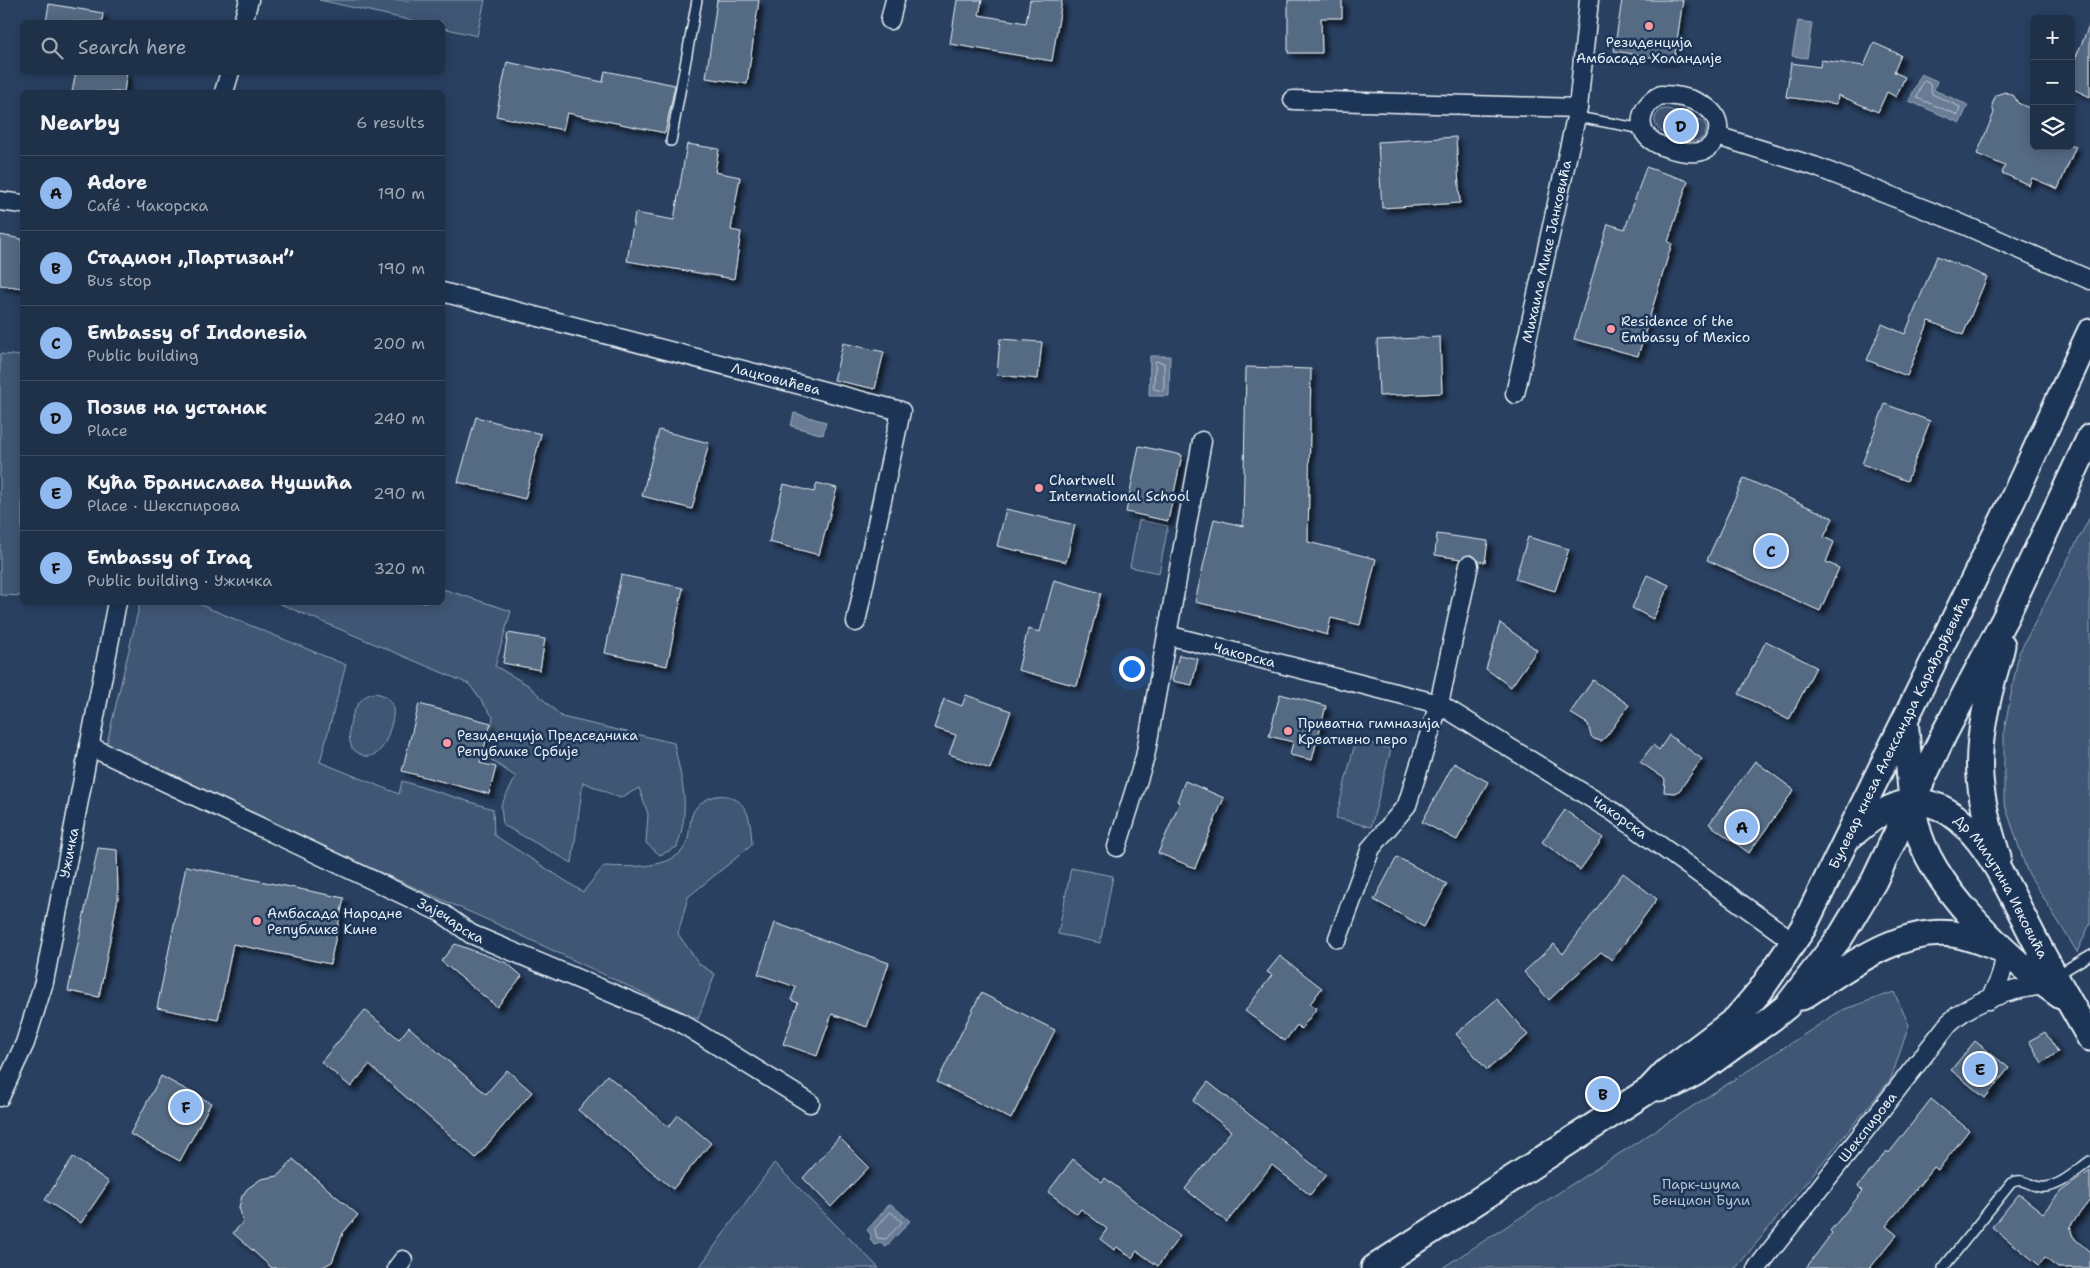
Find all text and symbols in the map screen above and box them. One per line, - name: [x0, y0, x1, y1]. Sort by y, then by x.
- map controls: [2030, 15, 2075, 150]
- button: +: [2030, 15, 2075, 60]
- search box: [20, 20, 445, 75]
- marker: Резиденција Амбасаде Холандије: [1643, 20, 1655, 32]
- place label: Резиденција Амбасаде Холандије: [1576, 33, 1722, 67]
- icon: search: [38, 34, 66, 62]
- text: Search here: [78, 35, 187, 60]
- button: −: [2030, 60, 2075, 105]
- button: layers: [2030, 105, 2075, 150]
- pin: D: [1665, 107, 1697, 145]
- text: Nearby: [40, 109, 120, 137]
- text: 6 results: [356, 112, 425, 133]
- street label: Михаила Мике Јанковића: [1518, 158, 1575, 344]
- text: Adore: [87, 170, 147, 195]
- text: A: [50, 183, 62, 204]
- text: 190 m: [378, 183, 425, 204]
- text: Café · Чакорска: [87, 195, 209, 216]
- text: Стадион „Партизан”: [87, 245, 294, 270]
- text: B: [51, 258, 61, 279]
- text: 190 m: [378, 258, 425, 279]
- text: Bus stop: [87, 270, 152, 291]
- place label: Residence of the Embassy of Mexico: [1621, 312, 1750, 346]
- text: Embassy of Indonesia: [87, 320, 307, 345]
- marker: Residence of the Embassy of Mexico: [1605, 323, 1617, 335]
- text: C: [51, 333, 61, 354]
- text: 200 m: [373, 333, 425, 354]
- text: Public building: [87, 345, 199, 366]
- street label: Лацковићева: [729, 358, 823, 399]
- text: Позив на устанак: [87, 395, 267, 420]
- text: D: [50, 408, 62, 429]
- text: 240 m: [373, 408, 425, 429]
- text: Place: [87, 420, 128, 441]
- text: Кућа Бранислава Нушића: [87, 470, 352, 495]
- place label: Chartwell International School: [1049, 471, 1190, 505]
- marker: Chartwell International School: [1033, 482, 1045, 494]
- text: E: [51, 483, 61, 504]
- text: 290 m: [373, 483, 425, 504]
- text: Place · Шекспирова: [87, 495, 240, 516]
- pin: C: [1755, 532, 1787, 570]
- text: Embassy of Iraq: [87, 545, 251, 570]
- text: F: [51, 558, 61, 579]
- text: 320 m: [374, 558, 425, 579]
- text: Public building · Ужичка: [87, 570, 272, 591]
- street label: Булевар кнеза Александра Карађорђевића: [1824, 593, 1973, 872]
- street label: Чакорска: [1212, 638, 1278, 671]
- your location: [1119, 656, 1145, 682]
- place label: Приватна гимназија Креативно перо: [1298, 714, 1440, 748]
- marker: Приватна гимназија Креативно перо: [1282, 725, 1294, 737]
- place label: Резиденција Председника Републике Србије: [457, 726, 638, 760]
- marker: Резиденција Председника Републике Србије: [441, 737, 453, 749]
- street label: Чакорска: [1589, 792, 1651, 843]
- pin: A: [1726, 808, 1758, 846]
- street label: Др Милутина Ивковића: [1950, 811, 2052, 962]
- street label: Ужичка: [55, 826, 83, 880]
- street label: Зајечарска: [415, 894, 487, 948]
- place label: Амбасада Народне Републике Кине: [267, 904, 403, 938]
- marker: Амбасада Народне Републике Кине: [251, 915, 263, 927]
- pin: E: [1964, 1050, 1996, 1088]
- pin: B: [1587, 1075, 1619, 1113]
- pin: F: [170, 1088, 202, 1126]
- street label: Шекспирова: [1834, 1088, 1901, 1166]
- park label: Парк-шума Бенцион Були: [1652, 1175, 1750, 1209]

